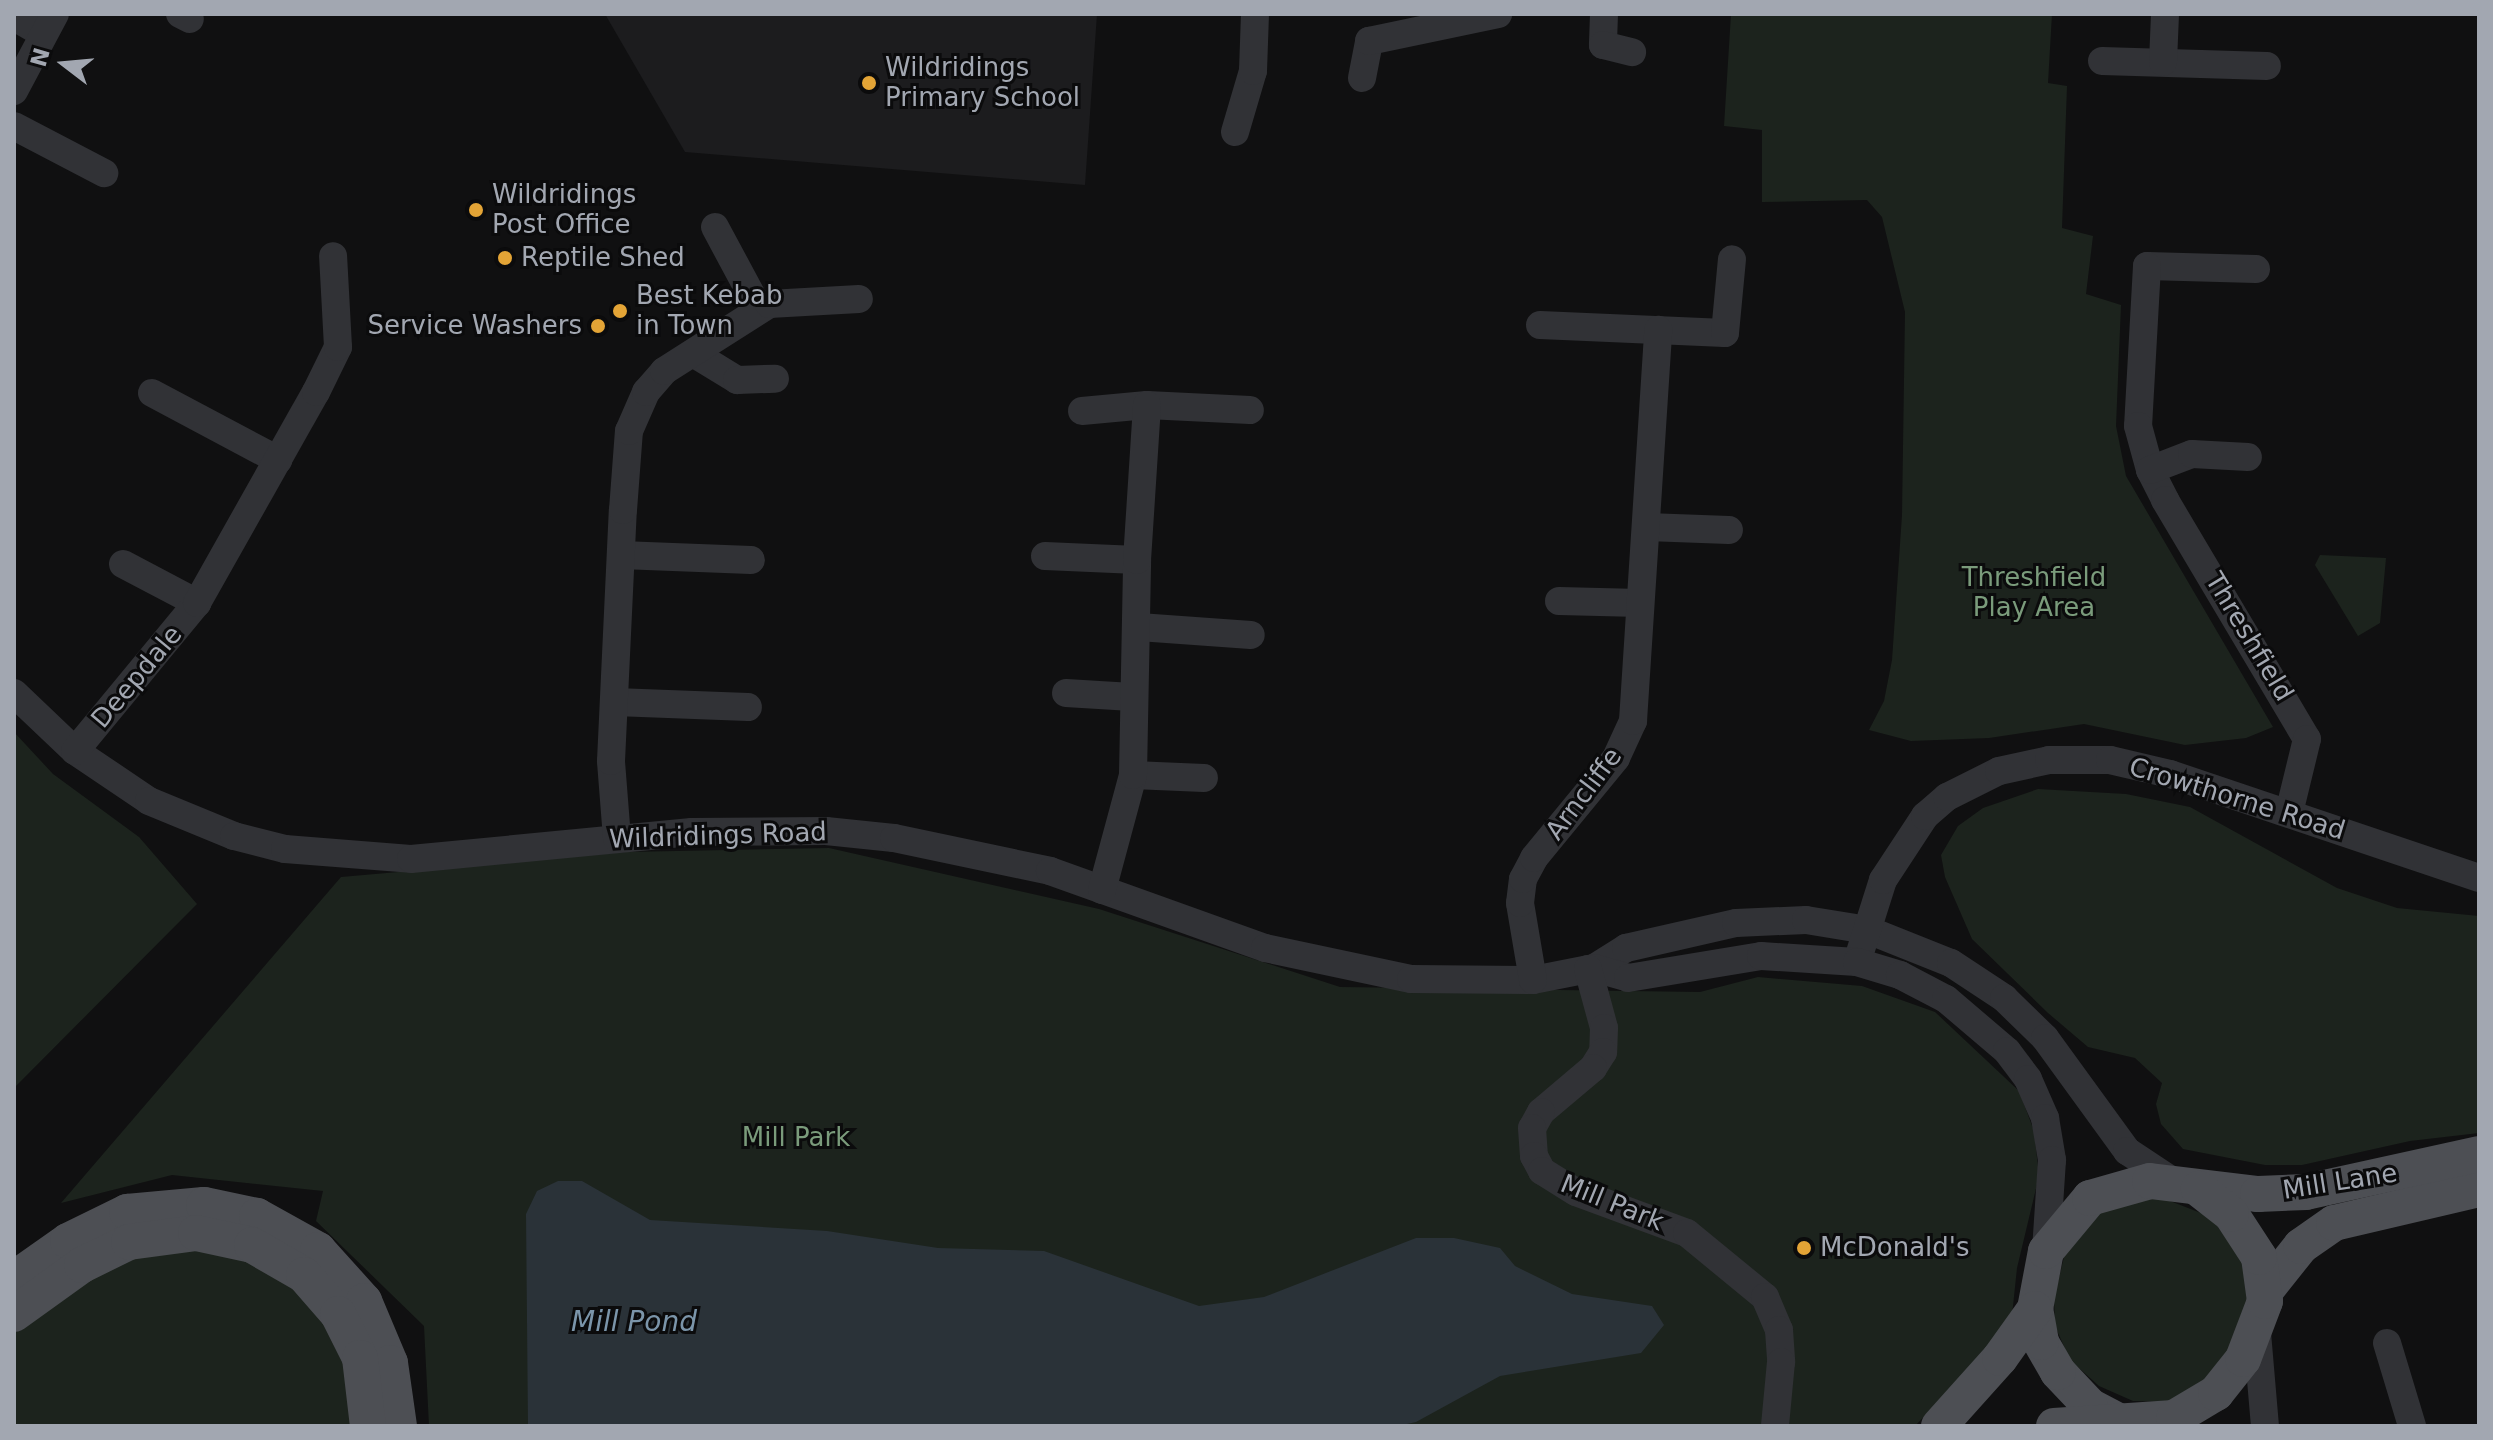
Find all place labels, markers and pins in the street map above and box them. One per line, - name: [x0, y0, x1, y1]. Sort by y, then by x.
- place label: Wildridings Primary School: [885, 52, 1080, 114]
- marker: Wildridings Primary School: [860, 74, 878, 92]
- place label: Wildridings Post Office: [492, 179, 636, 240]
- marker: Wildridings Post Office: [467, 201, 485, 219]
- place label: Reptile Shed: [521, 242, 685, 274]
- marker: Reptile Shed: [496, 249, 514, 267]
- place label: Best Kebab in Town: [636, 280, 783, 342]
- marker: Best Kebab in Town: [611, 302, 629, 320]
- place label: Service Washers: [367, 310, 582, 342]
- marker: Service Washers: [589, 317, 607, 335]
- place label: McDonald's: [1820, 1232, 1969, 1264]
- marker: McDonald's: [1795, 1239, 1813, 1257]

